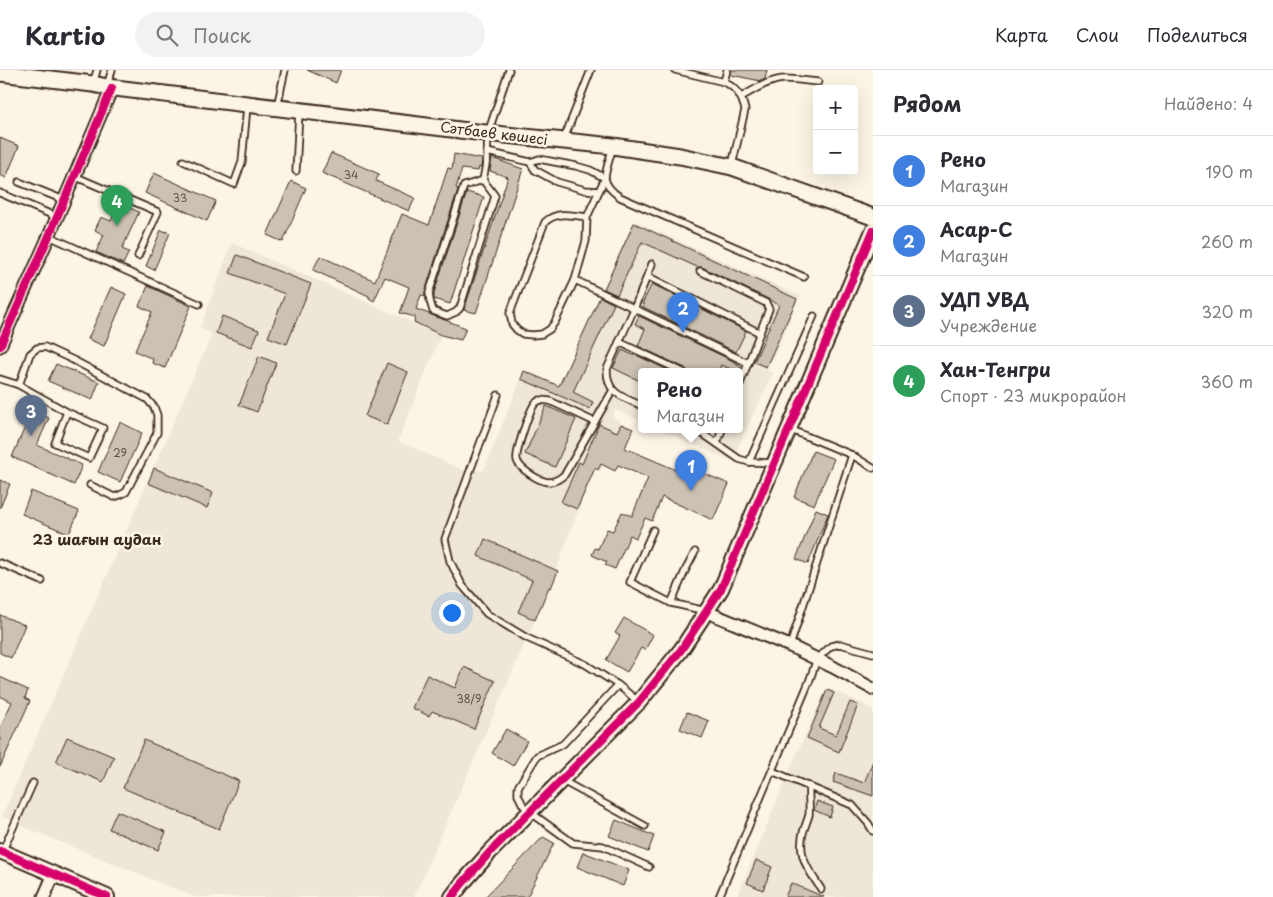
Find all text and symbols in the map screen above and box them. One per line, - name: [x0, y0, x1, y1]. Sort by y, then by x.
- search box: [135, 12, 485, 57]
- text: Kartio: [25, 17, 105, 53]
- icon: search: [153, 21, 181, 49]
- text: Поиск: [193, 21, 251, 49]
- text: Карта: [995, 21, 1048, 48]
- text: Слои: [1076, 21, 1119, 48]
- text: Поделиться: [1147, 21, 1248, 48]
- map controls: [813, 85, 858, 175]
- button: +: [813, 85, 858, 130]
- text: Рядом: [893, 87, 961, 119]
- text: Найдено: 4: [1164, 91, 1253, 115]
- street label: Сәтбаев көшесі: [439, 116, 549, 150]
- button: −: [813, 130, 858, 175]
- text: Рено: [940, 145, 986, 173]
- text: 1: [905, 159, 913, 183]
- text: 190 m: [1205, 159, 1253, 183]
- house number: 34: [344, 166, 358, 183]
- text: Магазин: [940, 173, 1009, 197]
- pin: 4: [101, 185, 133, 226]
- house number: 33: [173, 189, 187, 206]
- text: Асар-С: [940, 215, 1013, 243]
- text: 2: [903, 229, 915, 253]
- text: 260 m: [1201, 229, 1253, 253]
- text: Магазин: [940, 243, 1009, 267]
- text: УДП УВД: [940, 285, 1029, 313]
- pin: 2: [667, 292, 699, 333]
- text: 3: [904, 299, 914, 323]
- text: 320 m: [1202, 299, 1253, 323]
- text: Учреждение: [940, 313, 1037, 337]
- text: Хан-Тенгри: [940, 355, 1051, 383]
- popup: [638, 368, 743, 433]
- text: 4: [904, 369, 914, 393]
- text: 360 m: [1201, 369, 1253, 393]
- text: Рено: [656, 375, 702, 403]
- text: Спорт · 23 микрорайон: [940, 383, 1127, 407]
- pin: 3: [15, 395, 47, 436]
- text: Магазин: [656, 403, 725, 427]
- house number: 29: [113, 444, 127, 461]
- pin: 1: [675, 450, 707, 491]
- district label: 23 шағын аудан: [33, 527, 162, 550]
- your location: [439, 600, 465, 626]
- house number: 38/9: [456, 690, 482, 707]

